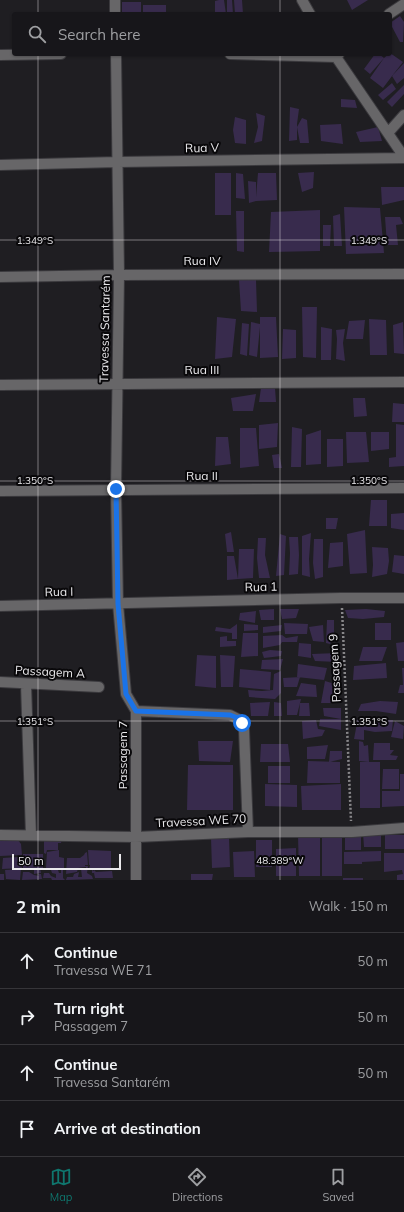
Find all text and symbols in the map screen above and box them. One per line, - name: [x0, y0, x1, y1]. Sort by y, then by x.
- search box: [12, 12, 392, 56]
- icon: search: [26, 23, 48, 45]
- text: Search here: [58, 25, 140, 44]
- street label: Rua V: [185, 140, 220, 155]
- text: 1.349°S: [17, 234, 53, 247]
- text: 1.349°S: [351, 234, 387, 247]
- street label: Rua IV: [183, 253, 221, 268]
- street label: Travessa Santarém: [96, 275, 113, 383]
- street label: Rua III: [185, 362, 219, 377]
- street label: Rua II: [186, 468, 218, 483]
- text: 1.350°S: [17, 474, 53, 487]
- text: 1.350°S: [351, 474, 387, 487]
- route end: [107, 480, 125, 498]
- street label: Rua 1: [244, 579, 278, 594]
- street label: Rua I: [45, 584, 73, 599]
- street label: Passagem 9: [325, 633, 344, 703]
- street label: Passagem A: [15, 662, 86, 681]
- route start: [233, 714, 251, 732]
- text: 1.351°S: [17, 715, 53, 728]
- text: 1.351°S: [351, 715, 387, 728]
- street label: Passagem 7: [115, 721, 130, 789]
- street label: Travessa WE 70: [155, 811, 247, 830]
- scale bar: [12, 852, 121, 871]
- text: 50 m: [18, 854, 44, 868]
- text: 48.389°W: [256, 854, 304, 867]
- text: 2 min: [16, 896, 61, 917]
- text: Walk · 150 m: [309, 898, 388, 914]
- text: Continue: [54, 943, 117, 962]
- icon: ahead: [16, 950, 38, 972]
- text: 50 m: [358, 953, 388, 969]
- text: Travessa WE 71: [54, 962, 152, 978]
- text: Turn right: [54, 999, 124, 1018]
- icon: right: [16, 1006, 38, 1028]
- text: 50 m: [358, 1009, 388, 1025]
- text: Passagem 7: [54, 1018, 128, 1034]
- text: Continue: [54, 1055, 117, 1074]
- icon: ahead: [16, 1062, 38, 1084]
- text: 50 m: [358, 1065, 388, 1081]
- text: Travessa Santarém: [54, 1074, 170, 1090]
- icon: arrive: [16, 1118, 38, 1140]
- text: Arrive at destination: [54, 1119, 201, 1138]
- tab: Map: [50, 1166, 72, 1204]
- tab: Directions: [172, 1166, 223, 1204]
- tab: Saved: [322, 1166, 354, 1204]

